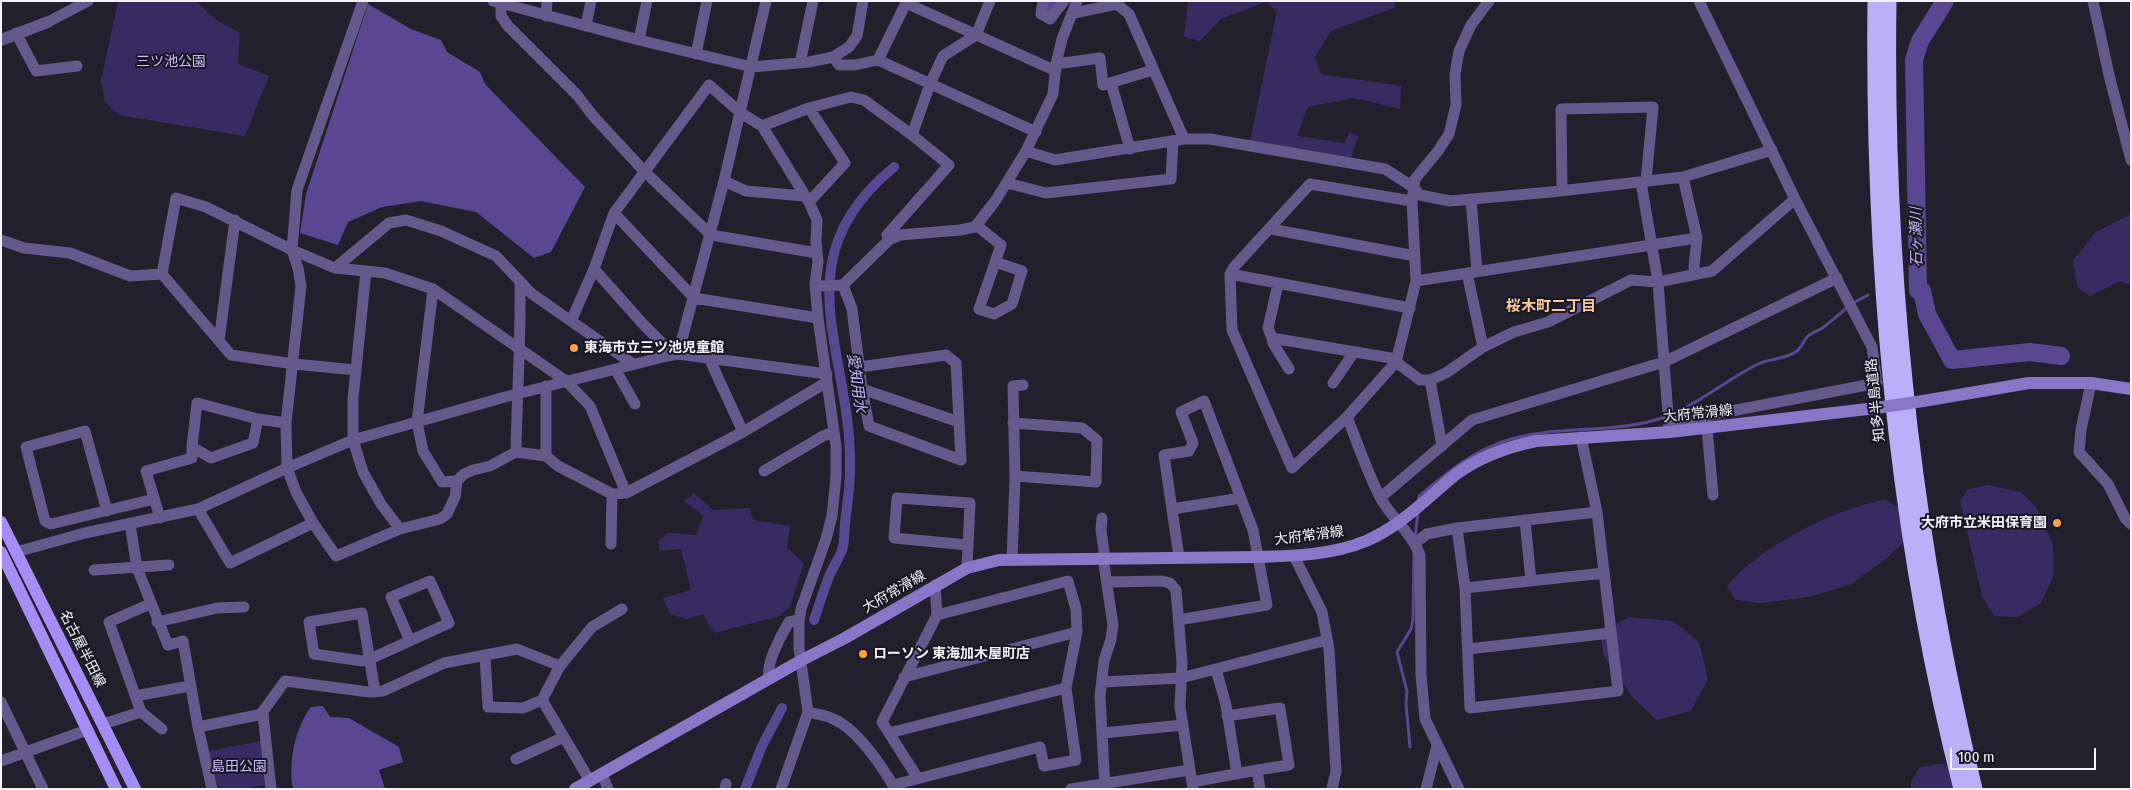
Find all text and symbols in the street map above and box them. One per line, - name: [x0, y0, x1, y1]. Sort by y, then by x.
- park label: 三ツ池公園: [136, 54, 206, 70]
- water label: 石ヶ瀬川: [1907, 207, 1927, 267]
- district label: 桜木町二丁目: [1506, 298, 1596, 316]
- place label: 東海市立三ツ池児童館: [584, 340, 724, 356]
- marker: 東海市立三ツ池児童館: [568, 342, 580, 354]
- water label: 愛知用水: [843, 352, 869, 414]
- street label: 知多半島道路: [1863, 357, 1889, 443]
- street label: 大府常滑線: [1662, 402, 1734, 426]
- place label: 大府市立米田保育園: [1921, 515, 2047, 531]
- marker: 大府市立米田保育園: [2051, 517, 2063, 529]
- street label: 大府常滑線: [1273, 523, 1345, 549]
- street label: 大府常滑線: [859, 567, 929, 617]
- street label: 名古屋半田線: [55, 608, 109, 690]
- place label: ローソン 東海加木屋町店: [873, 646, 1030, 662]
- marker: ローソン 東海加木屋町店: [857, 648, 869, 660]
- scale bar: [1952, 738, 2098, 770]
- text: 100 m: [1958, 748, 1995, 766]
- park label: 島田公園: [211, 759, 267, 775]

